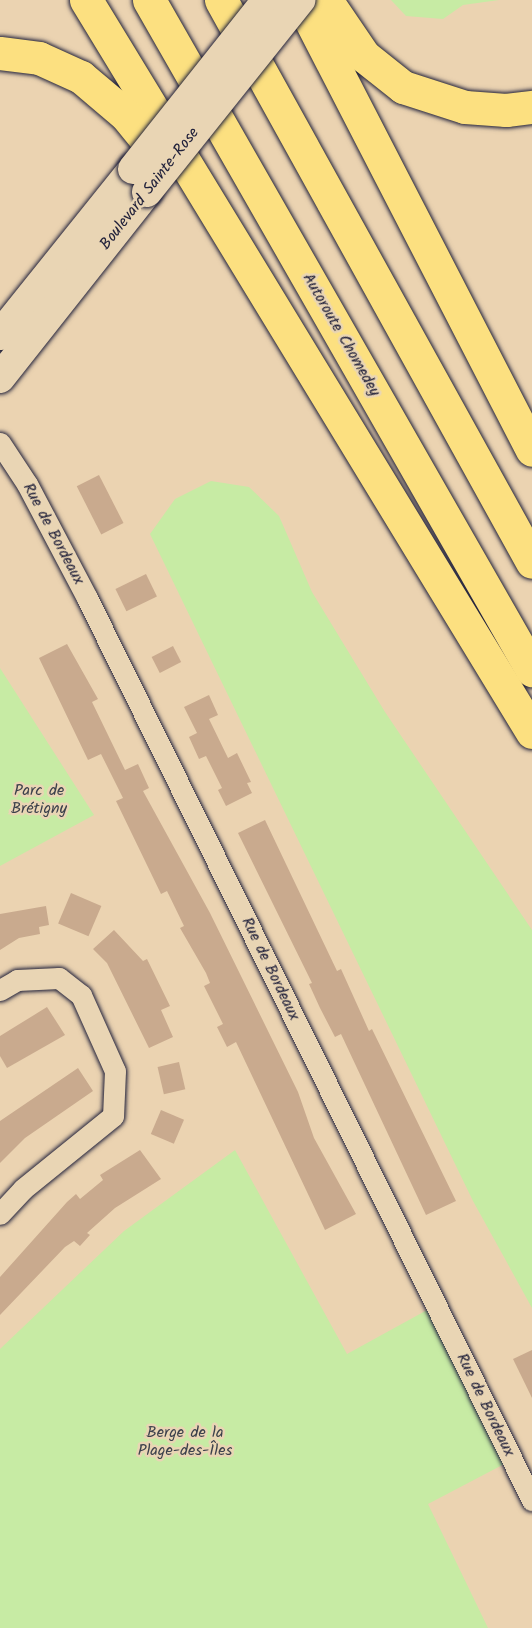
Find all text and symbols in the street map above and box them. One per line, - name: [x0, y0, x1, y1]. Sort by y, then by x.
- street label: Boulevard Sainte-Rose: [96, 124, 204, 254]
- street label: Autoroute Chomedey: [298, 270, 384, 400]
- street label: Rue de Bordeaux: [18, 480, 88, 588]
- park label: Parc de Brétigny: [11, 781, 67, 819]
- street label: Rue de Bordeaux: [237, 914, 303, 1024]
- street label: Rue de Bordeaux: [452, 1350, 518, 1460]
- park label: Berge de la Plage-des-Îles: [138, 1423, 232, 1461]

